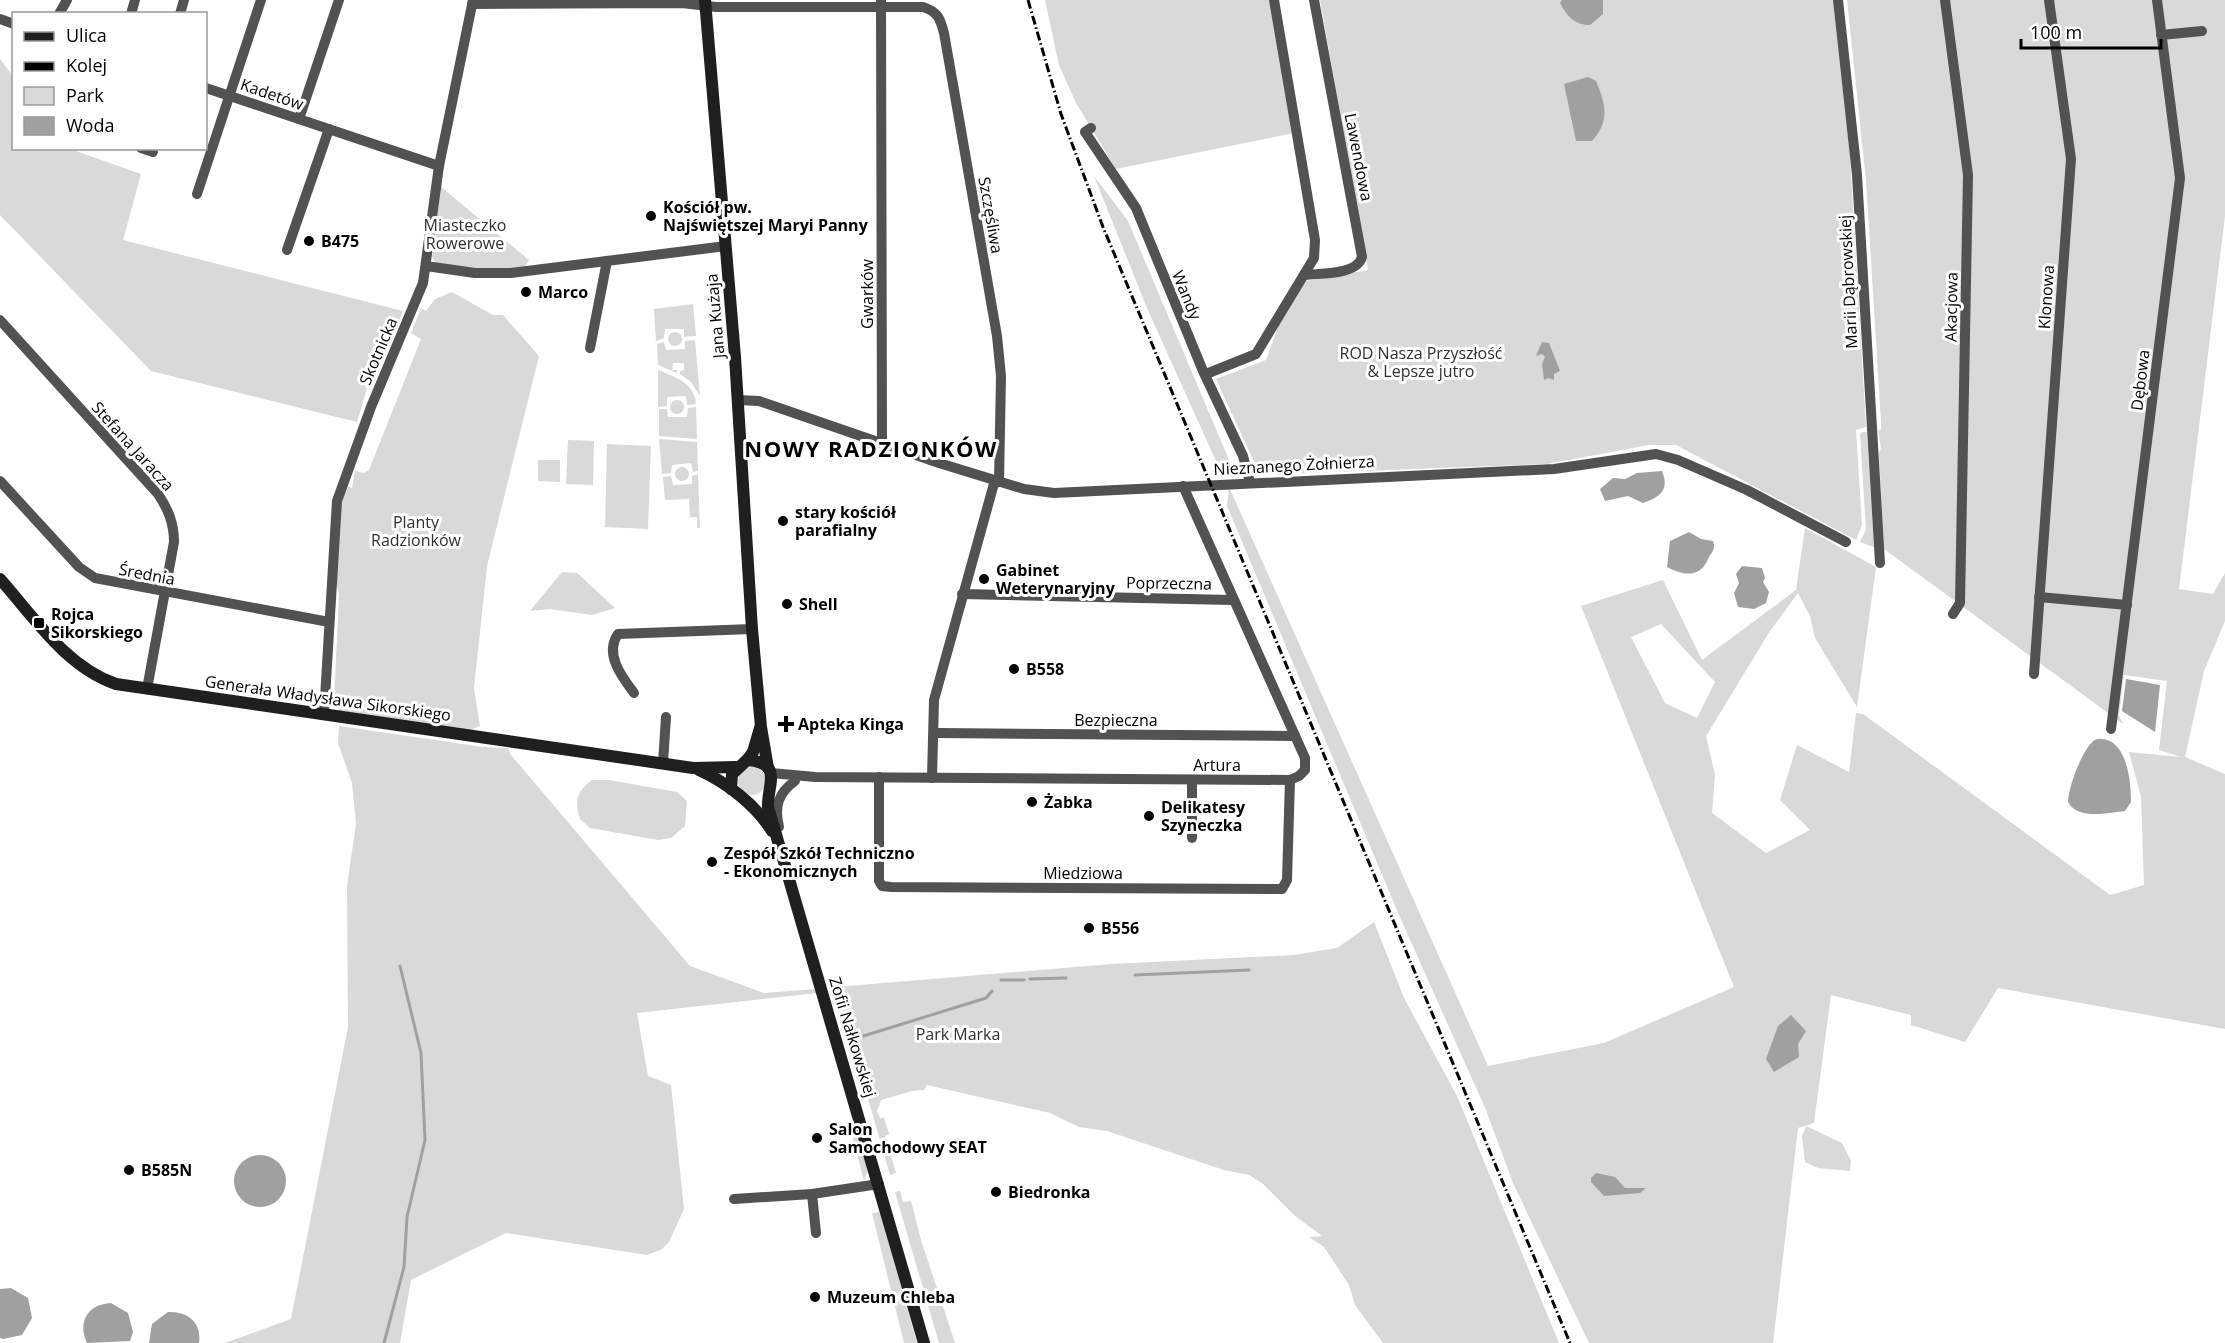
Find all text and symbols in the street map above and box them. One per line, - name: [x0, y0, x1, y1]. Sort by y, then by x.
- legend: [12, 12, 207, 150]
- scale bar: [2021, 12, 2160, 50]
- text: 100 m: [2030, 20, 2082, 44]
- text: Ulica: [66, 23, 107, 47]
- text: Kolej: [66, 53, 107, 77]
- street label: Kadetów: [238, 73, 307, 115]
- text: Park: [66, 83, 104, 107]
- street label: Lawendowa: [1340, 111, 1378, 203]
- text: Woda: [66, 113, 114, 137]
- street label: Szczęśliwa: [973, 175, 1009, 255]
- place label: Kościół pw. Najświętszej Maryi Panny: [663, 196, 869, 236]
- marker: Kościół pw. Najświętszej Maryi Panny: [644, 209, 658, 223]
- park label: Miasteczko Rowerowe: [424, 214, 506, 254]
- street label: Marii Dąbrowskiej: [1834, 215, 1862, 349]
- place label: B475: [321, 230, 359, 252]
- marker: B475: [302, 234, 316, 248]
- street label: Gwarków: [856, 258, 878, 329]
- street label: Klonowa: [2033, 264, 2059, 330]
- street label: Wandy: [1167, 267, 1207, 324]
- street label: Akacjowa: [1939, 272, 1963, 342]
- street label: Jana Kużaja: [700, 273, 730, 361]
- place label: Marco: [538, 281, 588, 303]
- marker: Marco: [519, 285, 533, 299]
- street label: Skotnicka: [354, 314, 402, 388]
- park label: ROD Nasza Przyszłość & Lepsze jutro: [1340, 342, 1503, 382]
- street label: Dębowa: [2125, 348, 2155, 412]
- street label: Stefana Jaracza: [87, 397, 179, 495]
- district label: NOWY RADZIONKÓW: [744, 433, 998, 463]
- street label: Nieznanego Żołnierza: [1213, 450, 1375, 480]
- place label: stary kościół parafialny: [795, 501, 897, 541]
- park label: Planty Radzionków: [371, 511, 462, 551]
- marker: stary kościół parafialny: [776, 514, 790, 528]
- street label: Średnia: [117, 558, 177, 590]
- place label: Gabinet Weterynaryjny: [996, 559, 1116, 599]
- street label: Poprzeczna: [1126, 571, 1212, 595]
- marker: Gabinet Weterynaryjny: [977, 572, 991, 586]
- place label: Shell: [799, 593, 838, 615]
- marker: Shell: [780, 597, 794, 611]
- place label: Rojca Sikorskiego: [51, 603, 143, 643]
- marker: Rojca Sikorskiego: [32, 616, 46, 630]
- place label: B558: [1026, 658, 1064, 680]
- marker: B558: [1007, 662, 1021, 676]
- street label: Generała Władysława Sikorskiego: [204, 670, 452, 726]
- street label: Bezpieczna: [1074, 709, 1158, 731]
- place label: Apteka Kinga: [798, 713, 904, 735]
- marker: Apteka Kinga: [779, 717, 793, 731]
- street label: Artura: [1193, 754, 1241, 776]
- place label: Żabka: [1044, 791, 1093, 813]
- marker: Żabka: [1025, 795, 1039, 809]
- place label: Delikatesy Szyneczka: [1161, 796, 1246, 836]
- marker: Delikatesy Szyneczka: [1142, 809, 1156, 823]
- place label: Zespół Szkół Techniczno - Ekonomicznych: [724, 842, 915, 882]
- marker: Zespół Szkół Techniczno - Ekonomicznych: [705, 855, 719, 869]
- street label: Miedziowa: [1043, 862, 1123, 884]
- place label: B556: [1101, 917, 1139, 939]
- marker: B556: [1082, 921, 1096, 935]
- street label: Zofii Nałkowskiej: [824, 974, 882, 1100]
- park label: Park Marka: [916, 1023, 1000, 1045]
- place label: Salon Samochodowy SEAT: [829, 1118, 987, 1158]
- marker: Salon Samochodowy SEAT: [810, 1131, 824, 1145]
- place label: B585N: [141, 1159, 192, 1181]
- marker: B585N: [122, 1163, 136, 1177]
- place label: Biedronka: [1008, 1181, 1090, 1203]
- marker: Biedronka: [989, 1185, 1003, 1199]
- place label: Muzeum Chleba: [827, 1286, 955, 1308]
- marker: Muzeum Chleba: [808, 1290, 822, 1304]

